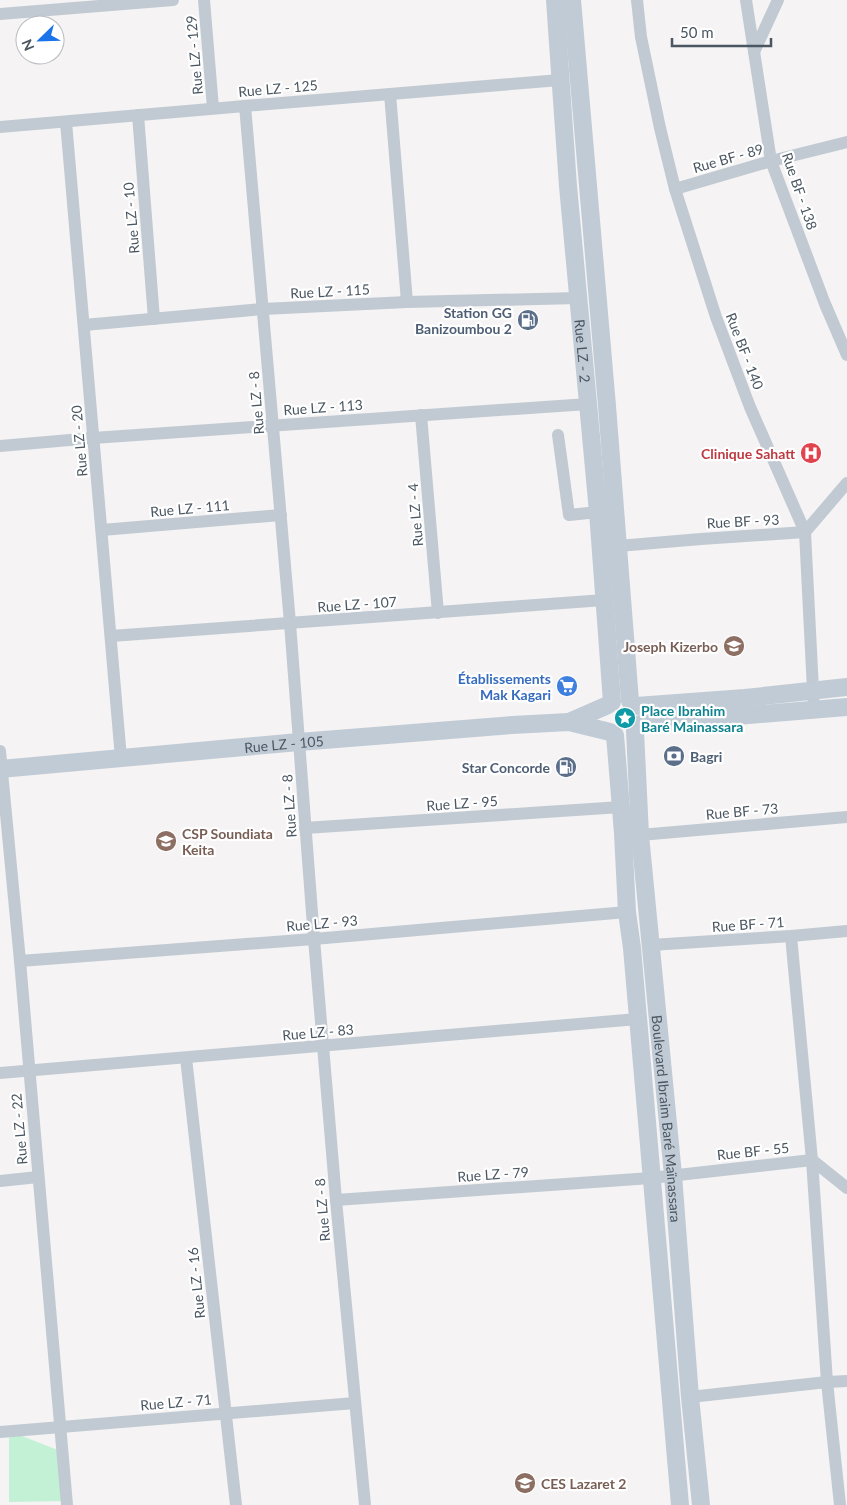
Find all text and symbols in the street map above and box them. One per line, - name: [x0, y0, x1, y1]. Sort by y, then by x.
- north arrow: [15, 15, 65, 65]
- street label: Rue LZ - 129: [182, 15, 206, 95]
- scale bar: [672, 15, 771, 47]
- text: 50 m: [680, 23, 714, 41]
- text: N: [18, 37, 38, 54]
- street label: Rue LZ - 125: [238, 76, 318, 100]
- street label: Rue BF - 89: [691, 140, 765, 176]
- street label: Rue BF - 138: [779, 150, 821, 232]
- street label: Rue LZ - 10: [119, 182, 143, 254]
- street label: Rue LZ - 115: [290, 280, 370, 302]
- place label: Station GG Banizoumbou 2: [415, 304, 512, 337]
- fuel station icon: Station GG Banizoumbou 2: [516, 308, 540, 332]
- street label: Rue BF - 140: [723, 310, 767, 392]
- street label: Rue LZ - 2: [572, 318, 595, 383]
- street label: Rue LZ - 8: [245, 371, 267, 435]
- street label: Rue LZ - 113: [283, 396, 363, 418]
- street label: Rue LZ - 20: [67, 405, 91, 477]
- hospital icon: Clinique Sahatt: [799, 441, 823, 465]
- place label: Clinique Sahatt: [701, 445, 795, 462]
- street label: Rue LZ - 4: [404, 483, 426, 547]
- street label: Rue LZ - 111: [150, 496, 230, 520]
- street label: Rue BF - 93: [706, 511, 780, 531]
- street label: Rue LZ - 107: [317, 593, 397, 615]
- school or university icon: Joseph Kizerbo: [722, 634, 746, 658]
- place label: Joseph Kizerbo: [623, 638, 718, 655]
- place label: Établissements Mak Kagari: [458, 670, 551, 703]
- supermarket icon: Établissements Mak Kagari: [555, 674, 579, 698]
- place label: Place Ibrahim Baré Mainassara: [641, 702, 743, 735]
- place icon: Place Ibrahim Baré Mainassara: [613, 706, 637, 730]
- street label: Rue LZ - 105: [243, 732, 324, 755]
- bank icon: Bagri: [662, 744, 686, 768]
- place label: Bagri: [690, 748, 722, 765]
- fuel station icon: Star Concorde: [554, 755, 578, 779]
- place label: Star Concorde: [462, 759, 551, 776]
- street label: Rue LZ - 8: [278, 774, 300, 838]
- street label: Rue LZ - 95: [426, 792, 498, 814]
- street label: Rue BF - 73: [705, 799, 779, 823]
- place label: CSP Soundiata Keita: [182, 825, 273, 858]
- school or university icon: CSP Soundiata Keita: [154, 829, 178, 853]
- street label: Rue LZ - 93: [286, 911, 358, 935]
- street label: Rue BF - 71: [711, 913, 785, 935]
- street label: Boulevard Ibraim Baré Maïnassara: [649, 1014, 685, 1223]
- street label: Rue LZ - 83: [282, 1020, 354, 1044]
- street label: Rue LZ - 22: [7, 1093, 31, 1165]
- street label: Rue BF - 55: [716, 1139, 790, 1163]
- street label: Rue LZ - 79: [457, 1163, 529, 1185]
- street label: Rue LZ - 8: [311, 1178, 333, 1242]
- street label: Rue LZ - 16: [184, 1247, 208, 1319]
- street label: Rue LZ - 71: [140, 1390, 212, 1414]
- school or university icon: CES Lazaret 2: [513, 1471, 537, 1495]
- place label: CES Lazaret 2: [541, 1475, 626, 1492]

